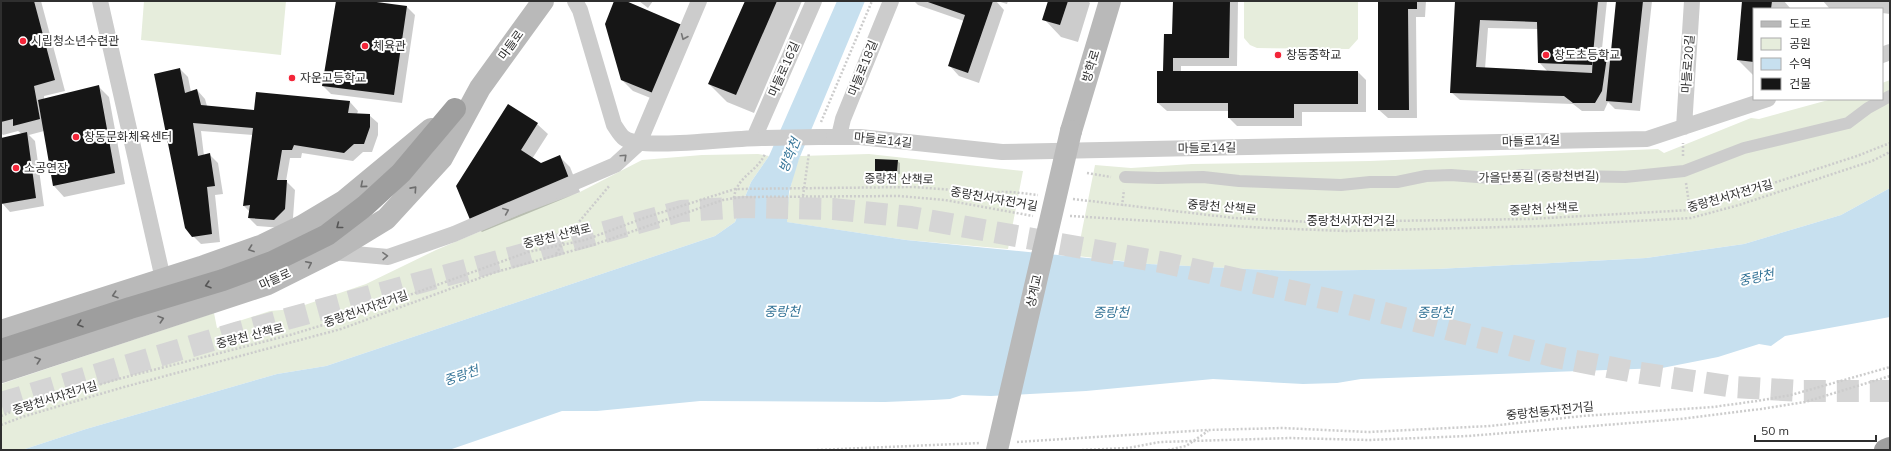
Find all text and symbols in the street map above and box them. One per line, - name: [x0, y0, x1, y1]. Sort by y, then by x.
- legend: [1753, 8, 1883, 100]
- text: 도로: [1789, 16, 1811, 31]
- street label: 마들로: [495, 27, 526, 63]
- place label: 시립청소년수련관: [31, 33, 119, 48]
- one-way arrow: [681, 33, 689, 40]
- street label: 마들로20길: [1678, 34, 1697, 94]
- marker: 시립청소년수련관: [18, 36, 28, 46]
- text: 공원: [1789, 36, 1811, 51]
- place label: 체육관: [373, 38, 406, 53]
- street label: 마들로18길: [845, 38, 880, 98]
- street label: 마들로16길: [765, 39, 802, 99]
- marker: 체육관: [360, 41, 370, 51]
- place label: 창동중학교: [1286, 47, 1341, 62]
- place label: 창도초등학교: [1554, 47, 1620, 62]
- street label: 방학로: [1079, 48, 1103, 84]
- marker: 창동중학교: [1273, 50, 1283, 60]
- marker: 창도초등학교: [1541, 50, 1551, 60]
- text: 수역: [1789, 56, 1811, 71]
- place label: 자운고등학교: [300, 70, 366, 85]
- marker: 자운고등학교: [287, 73, 297, 83]
- text: 건물: [1789, 76, 1811, 91]
- place label: 창동문화체육센터: [84, 129, 172, 144]
- street label: 마들로14길: [853, 129, 913, 150]
- marker: 창동문화체육센터: [71, 132, 81, 142]
- street label: 마들로14길: [1501, 132, 1561, 149]
- water label: 방학천: [775, 134, 804, 175]
- street label: 마들로14길: [1178, 139, 1236, 156]
- one-way arrow: [619, 154, 627, 162]
- place label: 소공연장: [24, 160, 68, 175]
- marker: 소공연장: [11, 163, 21, 173]
- street label: 가을단풍길 (중랑천변길): [1478, 168, 1600, 185]
- street label: 중랑천 산책로: [864, 170, 934, 187]
- street label: 중랑천서자전거길: [1685, 176, 1774, 215]
- one-way arrow: [361, 180, 368, 187]
- street label: 중랑천서자전거길: [949, 183, 1039, 214]
- one-way arrow: [409, 186, 416, 194]
- street label: 중랑천 산책로: [1187, 196, 1257, 217]
- street label: 중랑천 산책로: [1509, 199, 1579, 218]
- one-way arrow: [503, 208, 510, 216]
- street label: 중랑천서자전거길: [1307, 213, 1395, 228]
- street label: 중랑천 산책로: [521, 220, 592, 251]
- one-way arrow: [336, 221, 343, 229]
- one-way arrow: [248, 245, 255, 253]
- one-way arrow: [381, 251, 388, 260]
- one-way arrow: [305, 261, 312, 268]
- street label: 마들로: [257, 265, 293, 292]
- water label: 중랑천: [1737, 265, 1776, 289]
- street label: 상계교: [1022, 273, 1045, 309]
- one-way arrow: [205, 280, 212, 289]
- street label: 중랑천서자전거길: [322, 287, 410, 330]
- one-way arrow: [111, 290, 118, 299]
- water label: 중랑천: [764, 303, 801, 319]
- water label: 중랑천: [1093, 304, 1130, 320]
- water label: 중랑천: [1417, 304, 1454, 320]
- one-way arrow: [158, 315, 165, 324]
- one-way arrow: [77, 320, 84, 328]
- street label: 중랑천 산책로: [214, 320, 285, 351]
- one-way arrow: [34, 356, 41, 365]
- water label: 중랑천: [441, 361, 482, 388]
- street label: 중랑천서자전거길: [10, 377, 99, 418]
- street label: 중랑천동자전거길: [1505, 398, 1595, 423]
- scale bar: [1755, 417, 1876, 443]
- text: 50 m: [1761, 423, 1789, 438]

